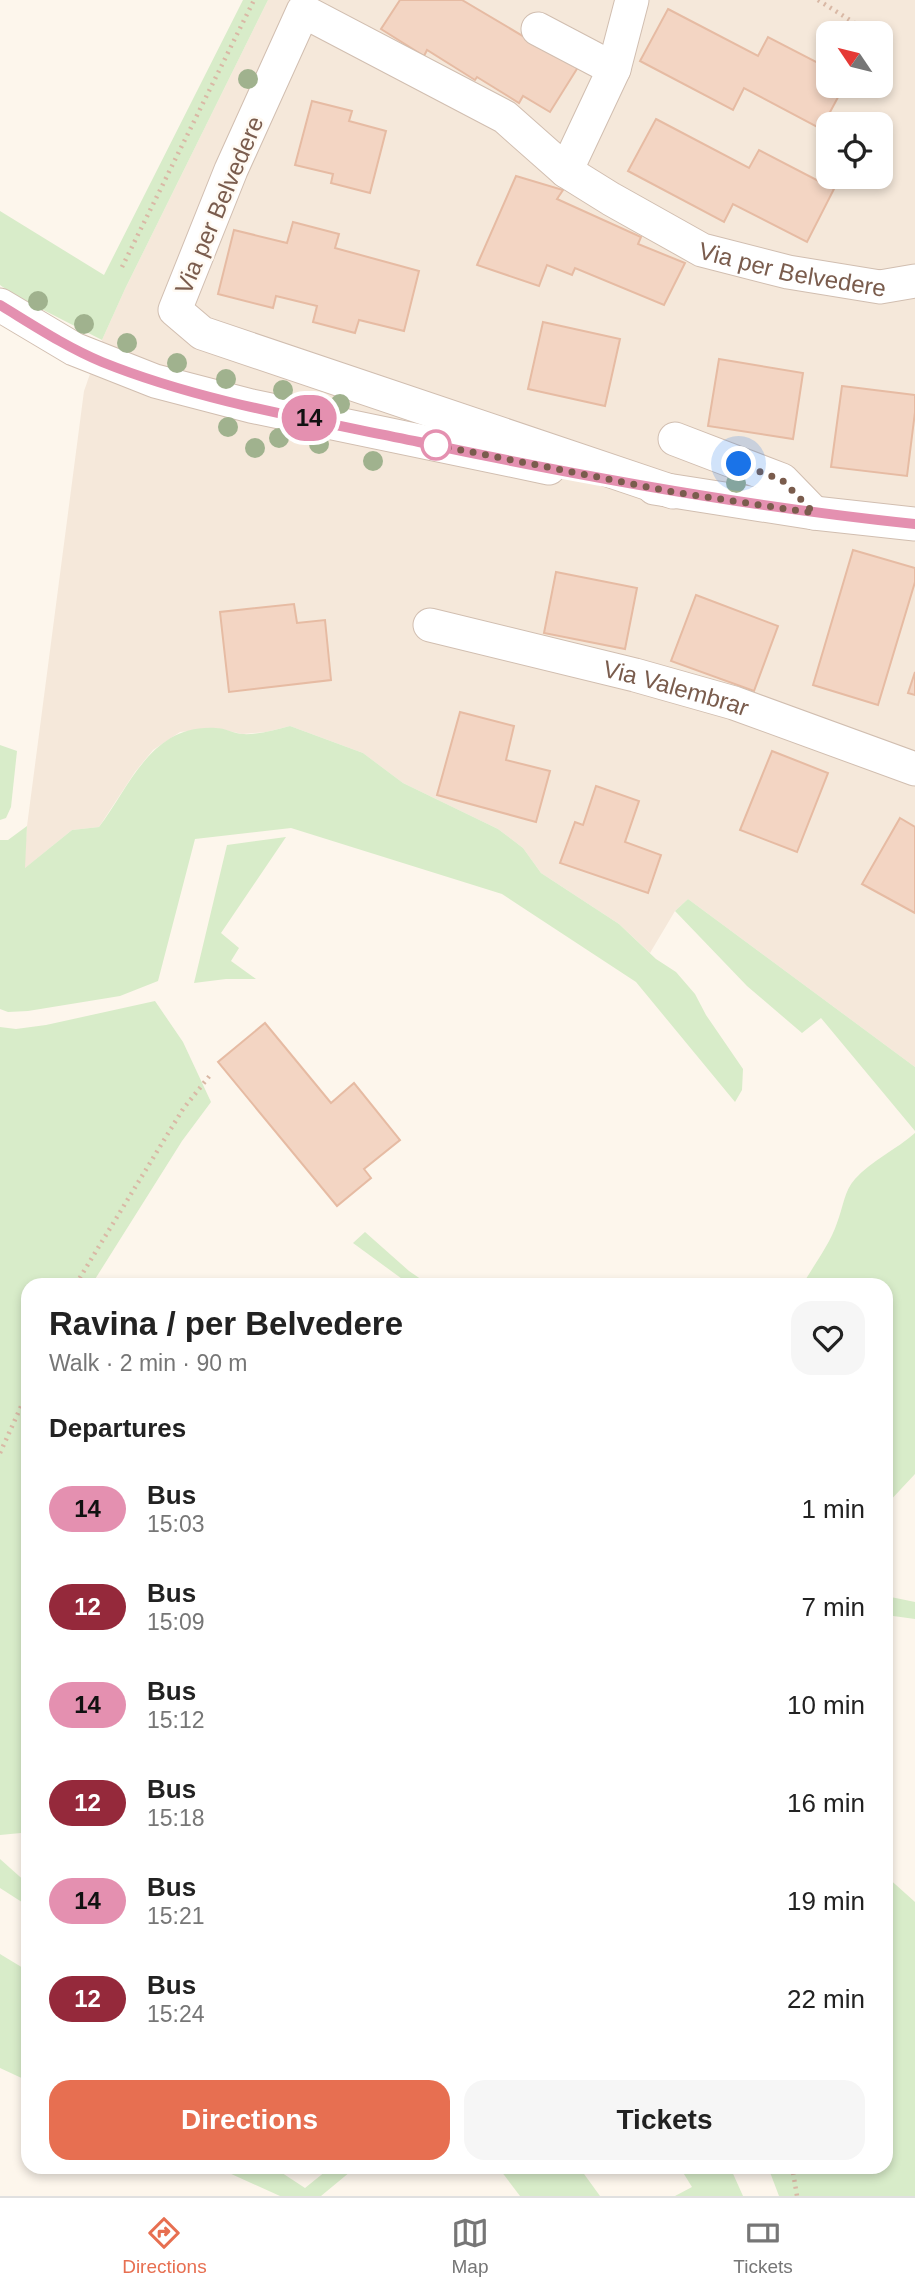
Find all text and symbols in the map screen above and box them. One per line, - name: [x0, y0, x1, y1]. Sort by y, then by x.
- north arrow: [816, 21, 892, 98]
- map controls: [816, 21, 893, 189]
- street label: Via per Belvedere: [169, 112, 269, 298]
- button: locate: [816, 112, 893, 189]
- street label: Via per Belvedere: [696, 236, 888, 301]
- line badge: 14: [278, 395, 340, 441]
- text: 14: [296, 404, 322, 431]
- unlabelled marker: [421, 430, 451, 460]
- your location: [721, 446, 756, 481]
- street label: Via Valembrar: [601, 654, 753, 721]
- button: heart: [791, 1301, 865, 1375]
- text: Ravina / per Belvedere: [49, 1305, 403, 1342]
- text: Walk · 2 min · 90 m: [49, 1350, 248, 1376]
- text: Departures: [49, 1413, 186, 1443]
- text: Bus: [147, 1480, 196, 1510]
- text: 1 min: [801, 1494, 865, 1524]
- text: 14: [74, 1495, 101, 1522]
- text: 15:03: [147, 1511, 205, 1537]
- text: Bus: [147, 1578, 196, 1608]
- text: 7 min: [801, 1592, 865, 1622]
- text: 12: [74, 1593, 101, 1620]
- text: 15:09: [147, 1609, 205, 1635]
- text: Bus: [147, 1676, 196, 1706]
- text: 10 min: [787, 1690, 865, 1720]
- text: 14: [74, 1691, 101, 1718]
- text: 15:12: [147, 1707, 205, 1733]
- text: Bus: [147, 1774, 196, 1804]
- text: 16 min: [787, 1788, 865, 1818]
- text: 12: [74, 1789, 101, 1816]
- text: 15:18: [147, 1805, 205, 1831]
- text: Bus: [147, 1872, 196, 1902]
- text: 19 min: [787, 1886, 865, 1916]
- text: 14: [74, 1887, 101, 1914]
- text: 15:21: [147, 1903, 205, 1929]
- text: Bus: [147, 1970, 196, 2000]
- text: 22 min: [787, 1984, 865, 2014]
- text: 12: [74, 1985, 101, 2012]
- text: 15:24: [147, 2001, 205, 2027]
- button: Directions: [49, 2080, 450, 2160]
- button: Tickets: [464, 2080, 865, 2160]
- tab: Directions: [122, 2214, 207, 2278]
- tab: Map: [451, 2214, 489, 2278]
- tab: Tickets: [733, 2214, 793, 2278]

